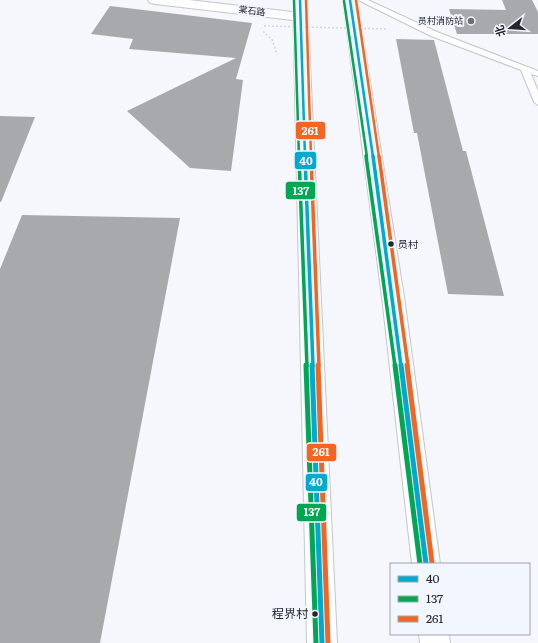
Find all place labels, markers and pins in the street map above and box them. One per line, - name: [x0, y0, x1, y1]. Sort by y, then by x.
- place label: 员村消防站: [418, 13, 463, 27]
- marker: 员村消防站: [466, 16, 476, 26]
- place label: 员村: [398, 236, 418, 251]
- marker: 员村: [386, 239, 396, 249]
- place label: 程界村: [272, 604, 309, 622]
- marker: 程界村: [310, 609, 320, 619]

